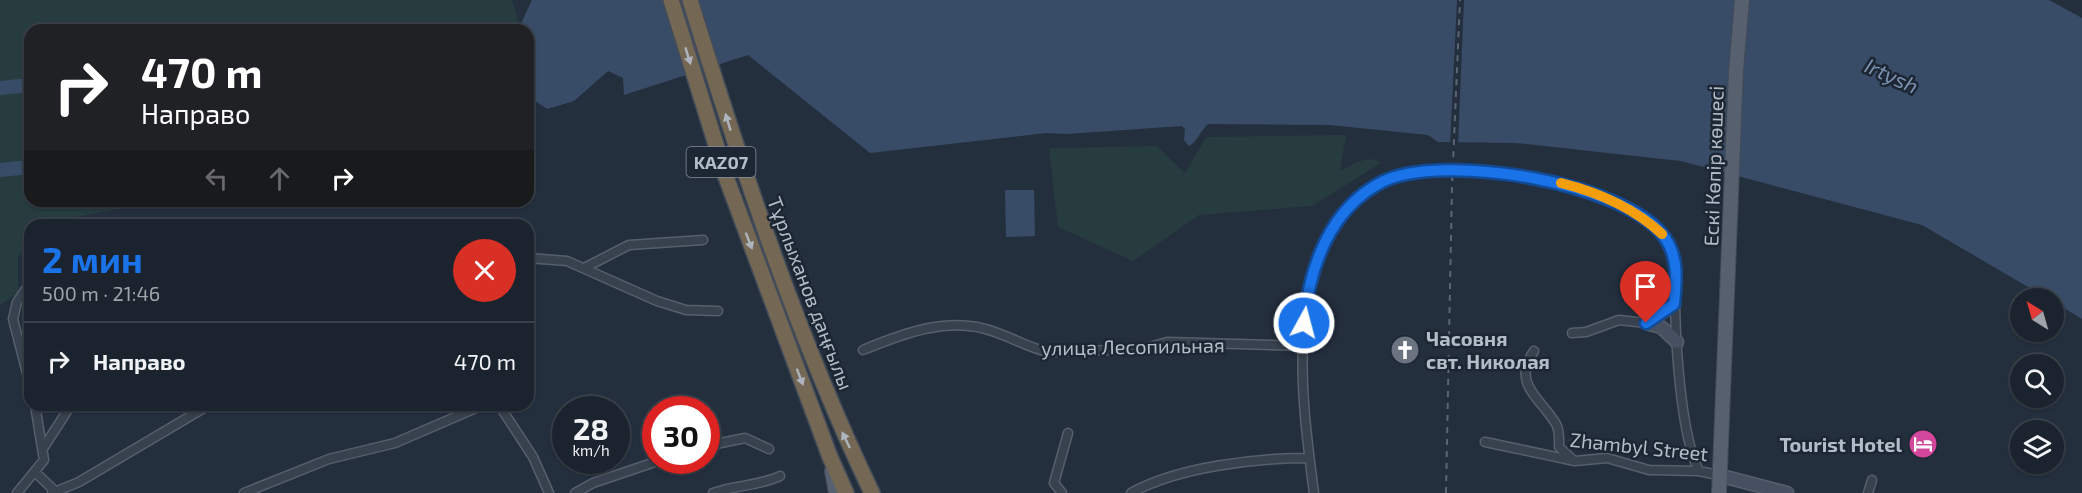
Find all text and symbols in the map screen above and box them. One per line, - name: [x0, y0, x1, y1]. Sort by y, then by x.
- text: 470 m: [141, 46, 263, 96]
- one-way arrow: [684, 47, 693, 65]
- icon: right: [42, 48, 120, 126]
- water label: Irtysh: [1861, 52, 1923, 99]
- street label: Ескі Көпір көшесі: [1698, 85, 1728, 247]
- text: Направо: [141, 97, 250, 129]
- one-way arrow: [722, 113, 732, 131]
- road number: KAZ07: [686, 147, 756, 177]
- icon: left: [200, 162, 233, 195]
- icon: ahead: [263, 162, 296, 195]
- icon: right: [326, 162, 359, 195]
- street label: Тұрлыханов даңғылы: [763, 193, 859, 393]
- one-way arrow: [745, 232, 755, 250]
- text: 2 мин: [42, 237, 143, 280]
- button: close: [453, 239, 516, 302]
- pin: [1620, 261, 1671, 323]
- icon: arrive: [1629, 270, 1662, 303]
- text: 500 m · 21:46: [42, 281, 160, 305]
- north arrow: [2010, 288, 2064, 342]
- map controls: [2010, 288, 2064, 474]
- position arrow: [1272, 291, 1336, 355]
- place label: Часовня свт. Николая: [1426, 326, 1550, 373]
- street label: улица Лесопильная: [1041, 332, 1225, 361]
- church icon: Часовня свт. Николая: [1389, 334, 1421, 366]
- icon: right: [42, 345, 75, 378]
- text: Направо: [93, 348, 186, 374]
- text: 470 m: [454, 348, 516, 374]
- button: search: [2010, 354, 2064, 408]
- one-way arrow: [795, 368, 805, 386]
- speed limit sign: 30: [642, 396, 720, 474]
- text: 28: [573, 410, 609, 446]
- button: layers: [2010, 420, 2064, 474]
- street label: Zhambyl Street: [1569, 427, 1710, 465]
- hotel icon: Tourist Hotel: [1907, 428, 1939, 460]
- one-way arrow: [842, 432, 851, 449]
- place label: Tourist Hotel: [1779, 432, 1902, 456]
- text: km/h: [572, 441, 610, 459]

